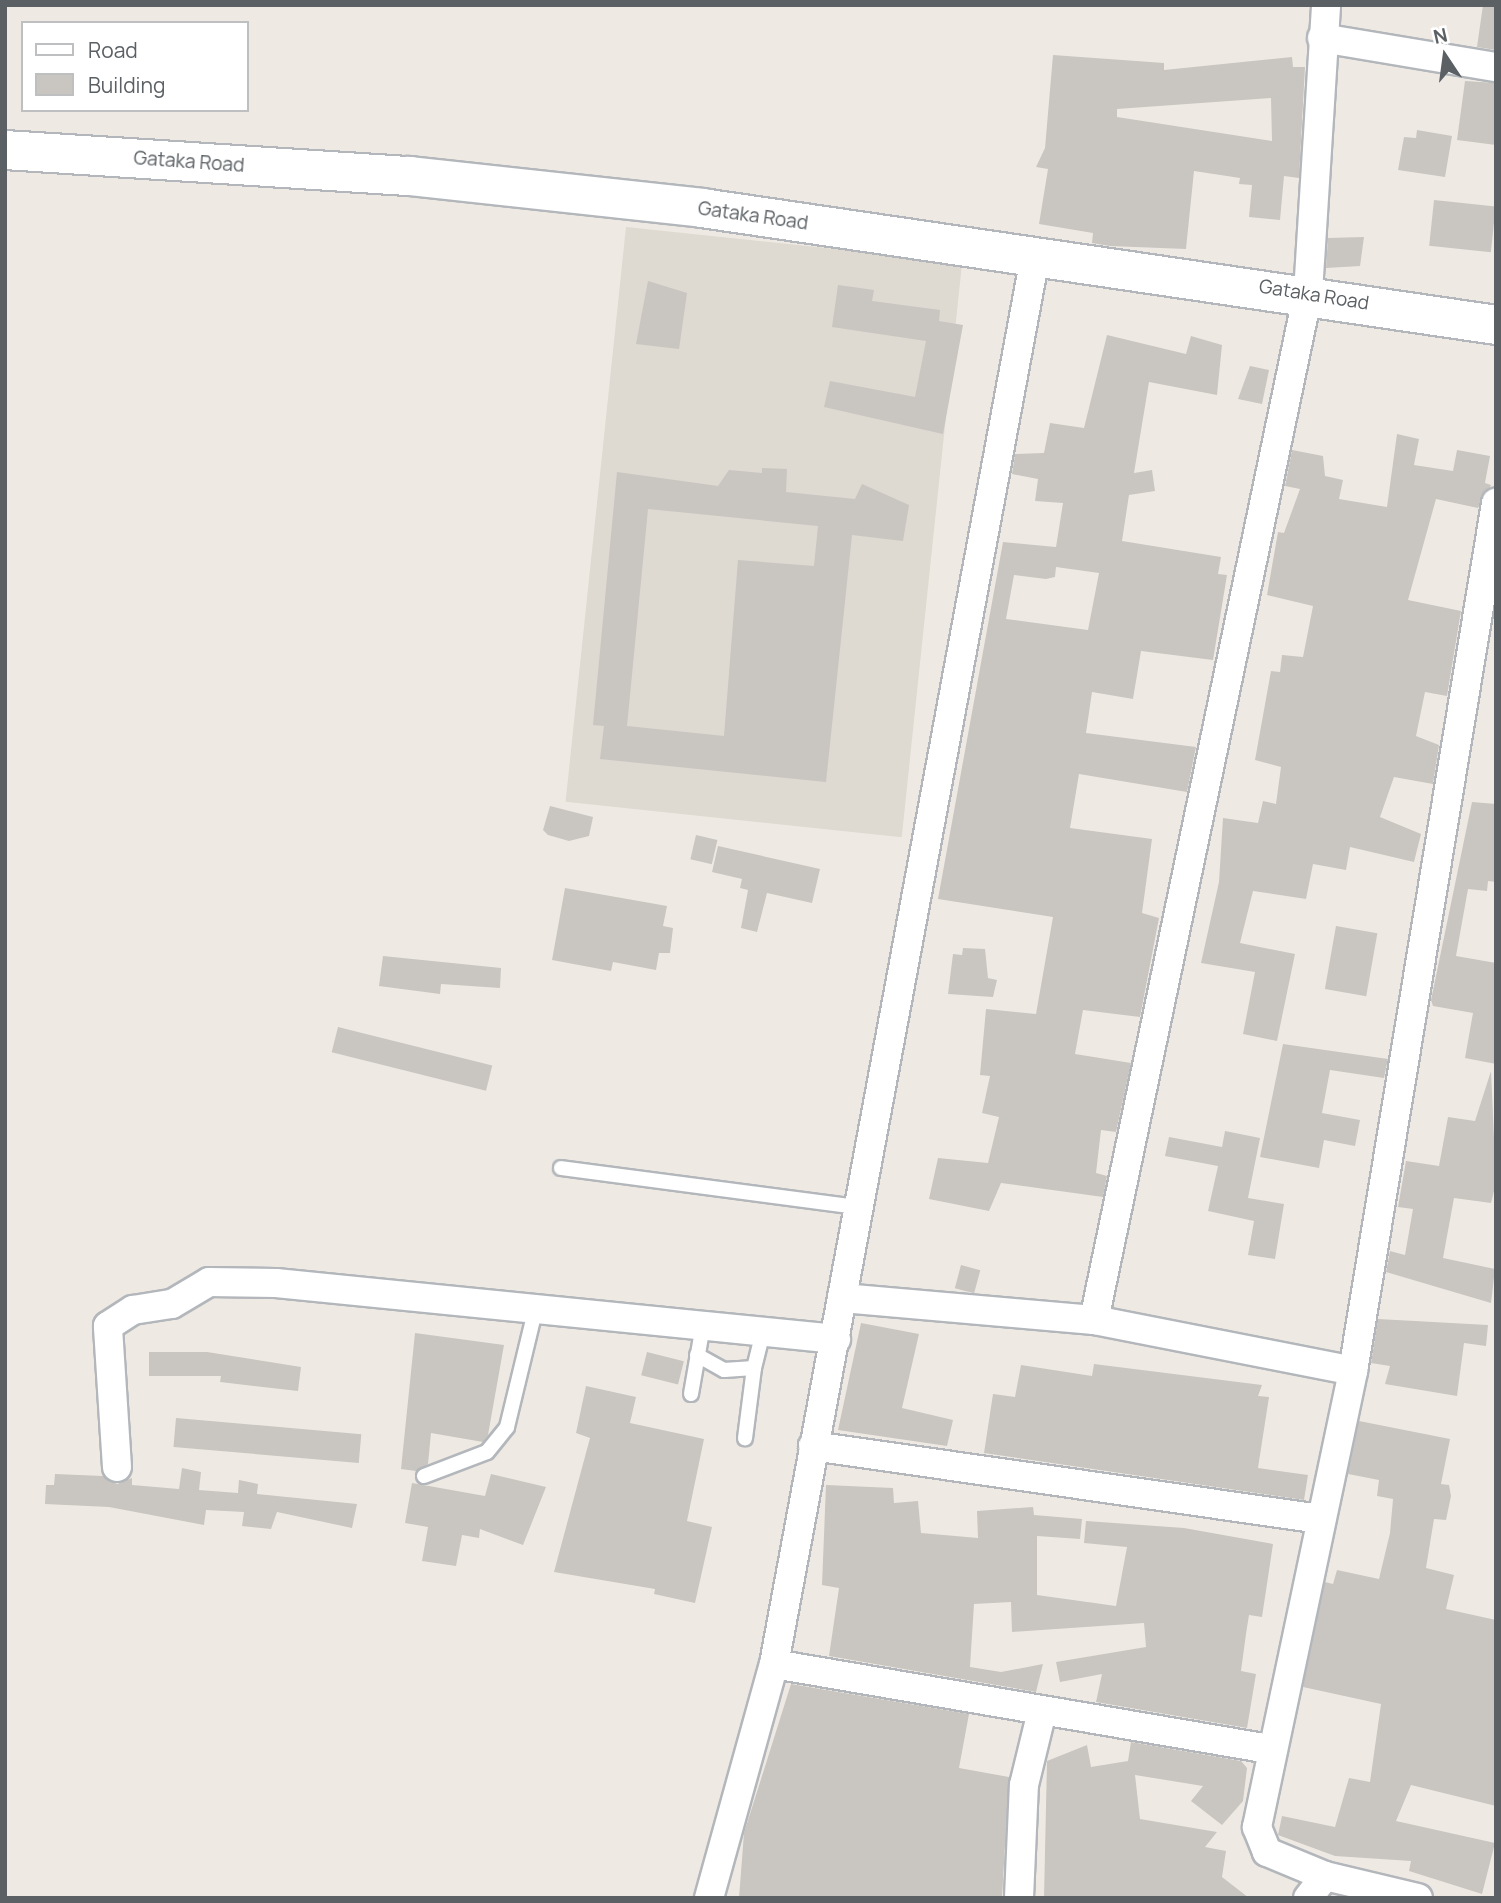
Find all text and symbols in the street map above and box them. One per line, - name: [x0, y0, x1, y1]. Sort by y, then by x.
- legend: [21, 21, 248, 112]
- north arrow: [1410, 21, 1480, 91]
- text: N: [1431, 21, 1450, 50]
- text: Road: [88, 36, 138, 64]
- text: Building: [88, 71, 165, 99]
- street label: Gataka Road: [133, 147, 245, 177]
- street label: Gataka Road: [696, 197, 810, 235]
- street label: Gataka Road: [1257, 275, 1371, 315]

